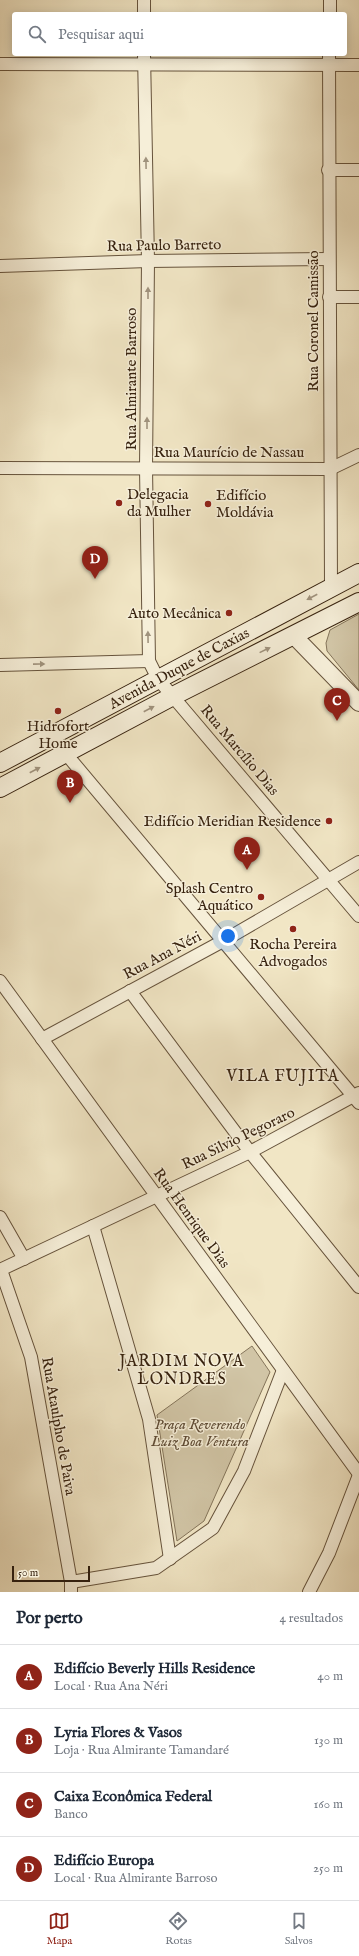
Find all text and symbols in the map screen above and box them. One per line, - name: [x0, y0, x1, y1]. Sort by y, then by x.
- search box: [12, 12, 347, 56]
- icon: search: [26, 23, 48, 45]
- text: Pesquisar aqui: [58, 25, 144, 44]
- one-way arrow: [143, 156, 149, 169]
- street label: Rua Paulo Barreto: [107, 235, 221, 256]
- street label: Rua Coronel Camissão: [304, 250, 323, 392]
- one-way arrow: [145, 286, 151, 299]
- street label: Rua Almirante Barroso: [122, 308, 141, 450]
- one-way arrow: [144, 416, 150, 429]
- street label: Rua Maurício de Nassau: [154, 443, 304, 462]
- place label: Delegacia da Mulher: [127, 485, 191, 521]
- place label: Edifício Moldávia: [216, 486, 274, 522]
- marker: Delegacia da Mulher: [114, 498, 124, 508]
- marker: Edifício Moldávia: [203, 499, 213, 509]
- pin: D: [82, 546, 108, 579]
- one-way arrow: [306, 594, 318, 601]
- place label: Auto Mecânica: [127, 604, 222, 623]
- marker: Auto Mecânica: [224, 608, 234, 618]
- street label: Avenida Duque de Caxias: [105, 623, 253, 714]
- one-way arrow: [145, 630, 151, 643]
- one-way arrow: [260, 647, 271, 653]
- one-way arrow: [33, 660, 45, 667]
- pin: C: [324, 688, 350, 721]
- street label: Rua Marcílio Dias: [196, 701, 283, 800]
- one-way arrow: [144, 705, 155, 712]
- marker: Hidrofort Home: [53, 706, 63, 716]
- place label: Hidrofort Home: [27, 717, 89, 753]
- one-way arrow: [29, 766, 40, 773]
- pin: B: [57, 770, 83, 803]
- place label: Edifício Meridian Residence: [144, 812, 321, 831]
- marker: Edifício Meridian Residence: [324, 816, 334, 826]
- pin: A: [234, 837, 260, 870]
- place label: Splash Centro Aquático: [166, 879, 253, 915]
- marker: Splash Centro Aquático: [256, 892, 266, 902]
- marker: Rocha Pereira Advogados: [288, 924, 298, 934]
- your location: [218, 926, 238, 946]
- street label: Rua Ana Néri: [120, 927, 205, 984]
- place label: Rocha Pereira Advogados: [249, 935, 337, 971]
- district label: VILA FUJITA: [225, 1067, 340, 1087]
- street label: Rua Silvio Pegoraro: [179, 1103, 298, 1174]
- street label: Rua Henrique Dias: [149, 1165, 234, 1272]
- district label: JARDIM NOVA LONDRES: [117, 1352, 245, 1390]
- street label: Rua Ataulpho de Paiva: [37, 1355, 80, 1497]
- park label: Praça Reverendo Luiz Boa Ventura: [150, 1415, 249, 1451]
- scale bar: [12, 1564, 90, 1583]
- text: 50 m: [18, 1566, 38, 1580]
- text: Por perto: [16, 1608, 83, 1629]
- text: 4 resultados: [280, 1610, 343, 1627]
- text: Edifício Beverly Hills Residence: [54, 1659, 255, 1678]
- text: A: [25, 1668, 33, 1685]
- text: 40 m: [317, 1668, 343, 1685]
- text: Local · Rua Ana Néri: [54, 1678, 168, 1695]
- text: Lyria Flores & Vasos: [54, 1723, 182, 1742]
- text: B: [25, 1732, 33, 1749]
- text: 130 m: [314, 1732, 343, 1749]
- text: Loja · Rua Almirante Tamandaré: [54, 1742, 229, 1759]
- text: Caixa Econômica Federal: [54, 1787, 212, 1806]
- text: C: [24, 1796, 34, 1813]
- text: 160 m: [313, 1796, 343, 1813]
- text: Banco: [54, 1806, 88, 1823]
- text: Edifício Europa: [54, 1851, 154, 1870]
- text: D: [24, 1860, 34, 1877]
- text: 250 m: [313, 1860, 343, 1877]
- text: Local · Rua Almirante Barroso: [54, 1870, 217, 1887]
- tab: Mapa: [46, 1910, 72, 1948]
- tab: Rotas: [165, 1910, 192, 1948]
- tab: Salvos: [285, 1910, 313, 1948]

